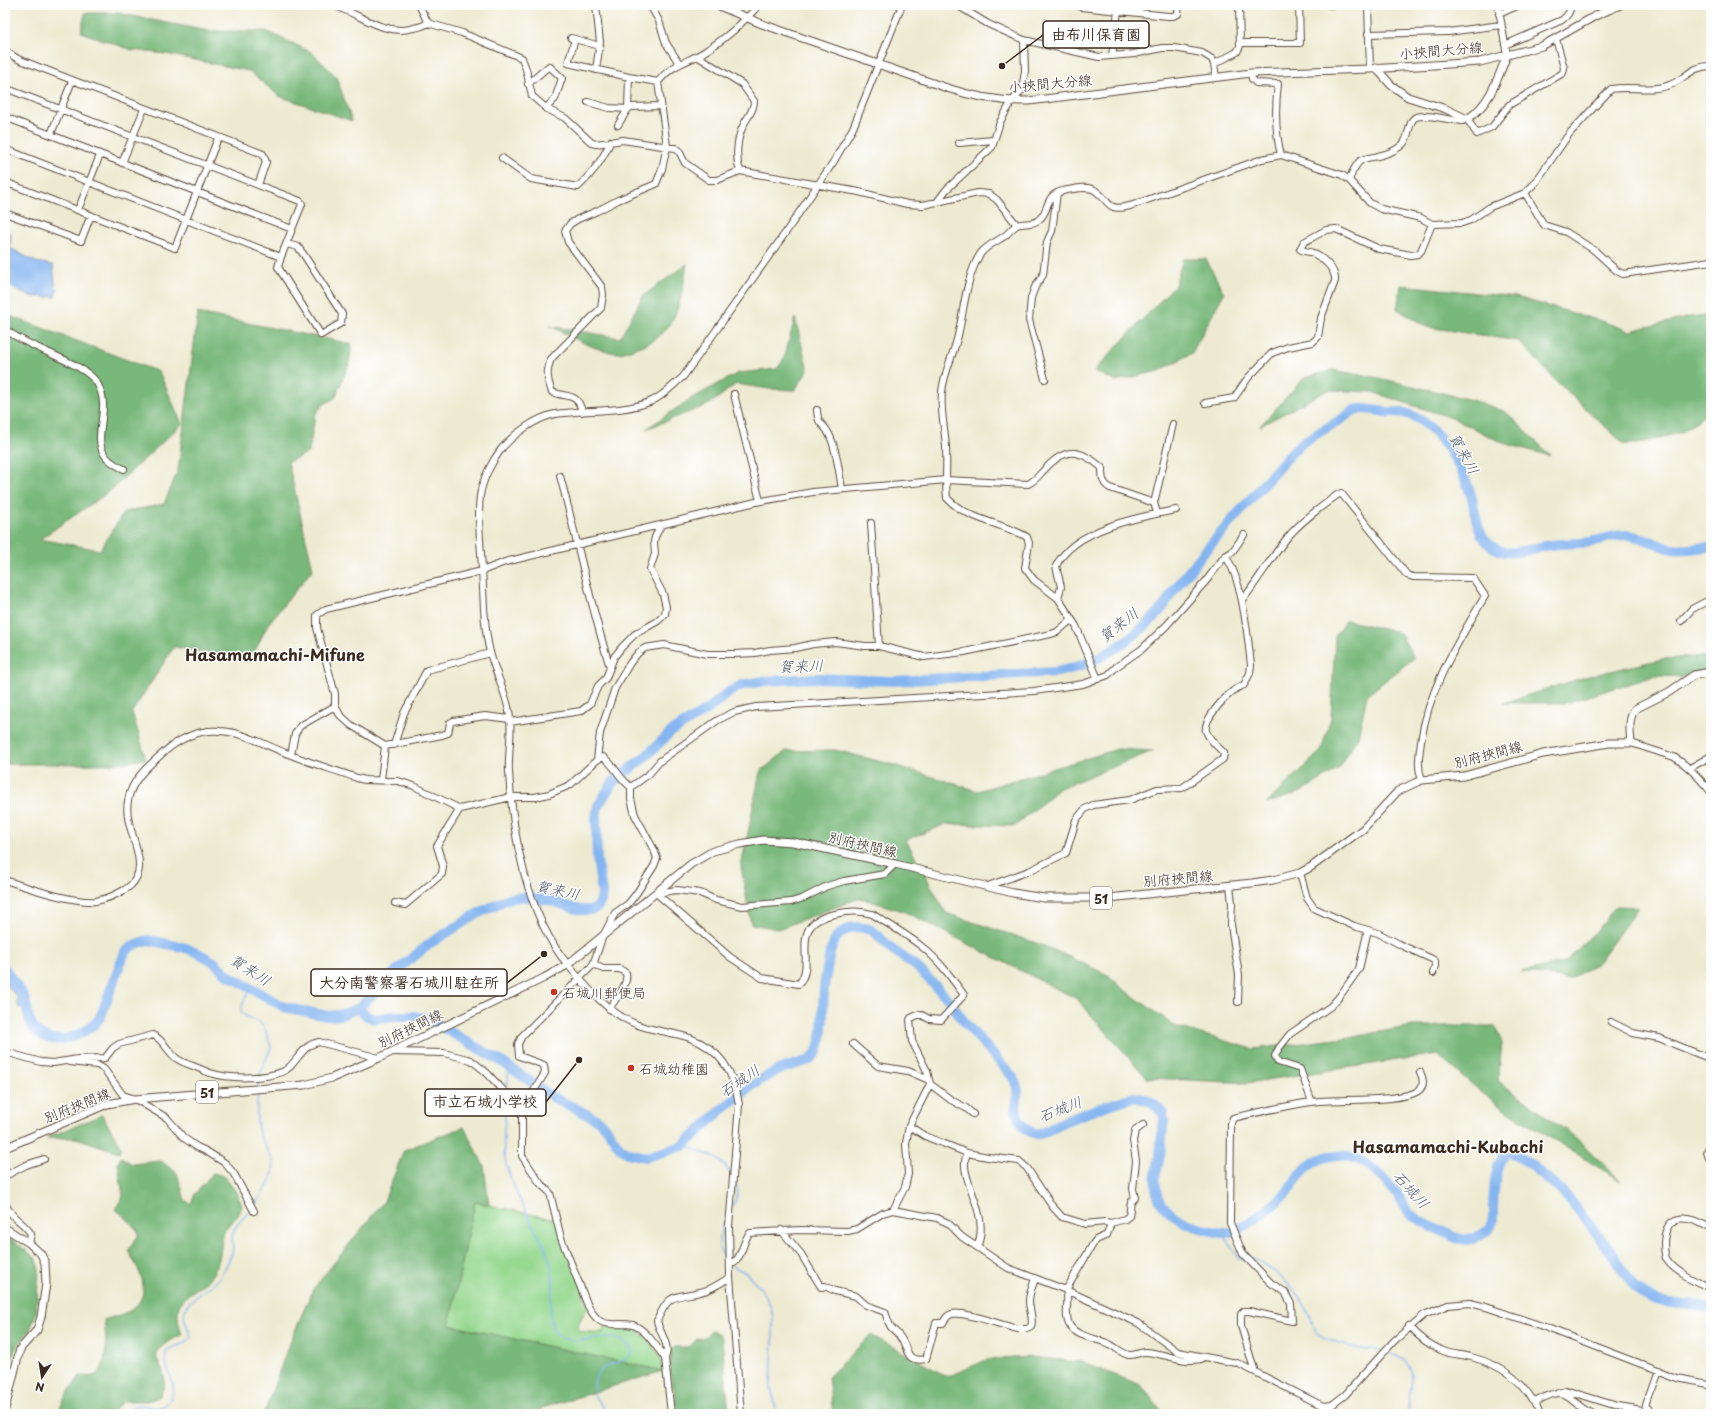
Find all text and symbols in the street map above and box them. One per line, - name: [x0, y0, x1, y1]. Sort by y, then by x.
- callout: 由布川保育園: [1043, 21, 1149, 48]
- text: 由布川保育園: [1051, 22, 1141, 45]
- street label: 小挾間大分線: [1398, 36, 1484, 64]
- street label: 小挾間大分線: [1007, 69, 1093, 97]
- water label: 賀来川: [1444, 428, 1486, 478]
- water label: 賀来川: [1093, 601, 1143, 647]
- district label: Hasamamachi-Mifune: [185, 642, 365, 666]
- water label: 賀来川: [778, 653, 824, 677]
- street label: 別府挾間線: [1451, 735, 1525, 773]
- street label: 別府挾間線: [827, 826, 899, 862]
- street label: 別府挾間線: [1142, 864, 1214, 892]
- water label: 賀来川: [534, 873, 582, 905]
- road number: 51: [1090, 887, 1112, 909]
- water label: 賀来川: [226, 947, 276, 991]
- callout: 大分南警察署石城川駐在所: [311, 969, 507, 996]
- text: 大分南警察署石城川駐在所: [319, 970, 499, 993]
- place label: 石城川郵便局: [562, 982, 646, 1003]
- marker: 石城川郵便局: [549, 987, 559, 997]
- street label: 別府挾間線: [374, 1003, 446, 1053]
- place label: 石城幼稚園: [639, 1058, 709, 1079]
- water label: 石城川: [714, 1058, 764, 1102]
- marker: 石城幼稚園: [626, 1063, 636, 1073]
- road number: 51: [196, 1081, 218, 1103]
- street label: 別府挾間線: [41, 1082, 113, 1128]
- callout: 市立石城小学校: [425, 1089, 546, 1116]
- text: 市立石城小学校: [432, 1089, 538, 1112]
- water label: 石城川: [1035, 1089, 1085, 1127]
- district label: Hasamamachi-Kubachi: [1353, 1134, 1543, 1158]
- water label: 石城川: [1388, 1165, 1436, 1213]
- north arrow: [22, 1357, 62, 1397]
- text: N: [34, 1378, 46, 1396]

